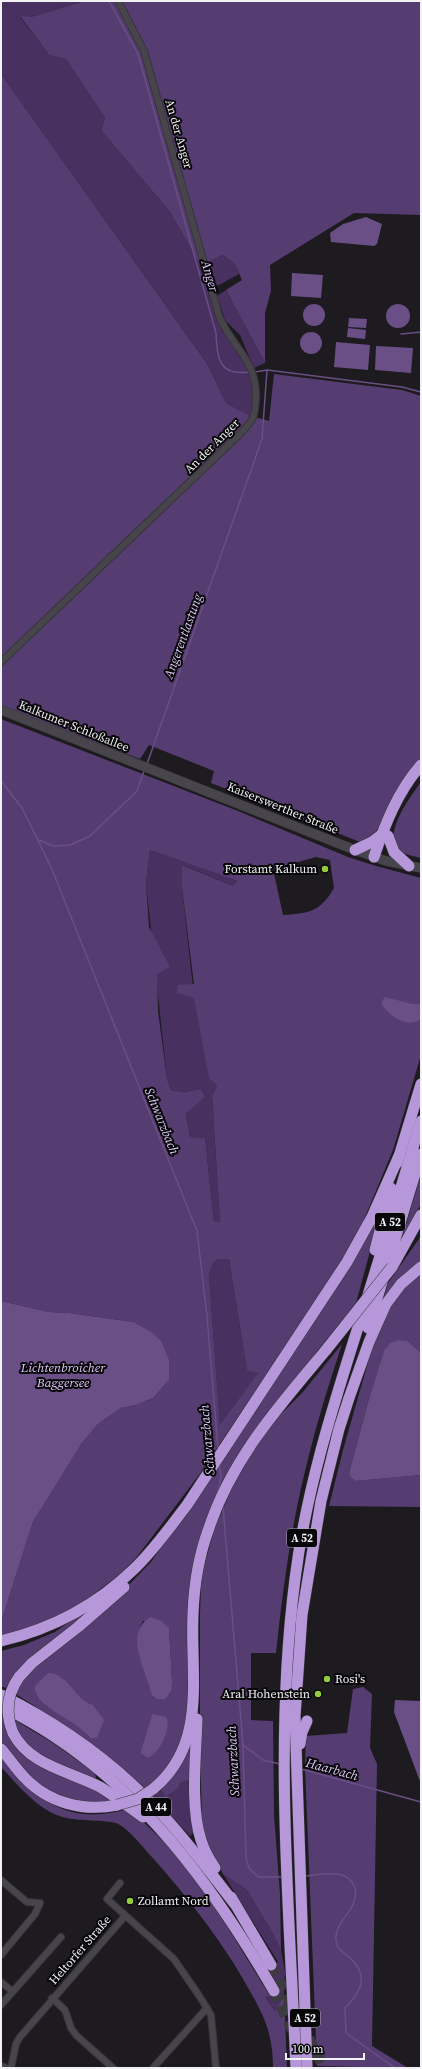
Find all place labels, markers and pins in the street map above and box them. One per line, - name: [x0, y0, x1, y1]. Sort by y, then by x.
- place label: Forstamt Kalkum: [224, 861, 317, 877]
- marker: Forstamt Kalkum: [320, 864, 330, 874]
- place label: Rosi's: [335, 1671, 365, 1687]
- marker: Rosi's: [322, 1674, 332, 1684]
- place label: Aral Hohenstein: [222, 1686, 310, 1702]
- marker: Aral Hohenstein: [313, 1689, 323, 1699]
- place label: Zollamt Nord: [138, 1893, 209, 1909]
- marker: Zollamt Nord: [125, 1896, 135, 1906]

